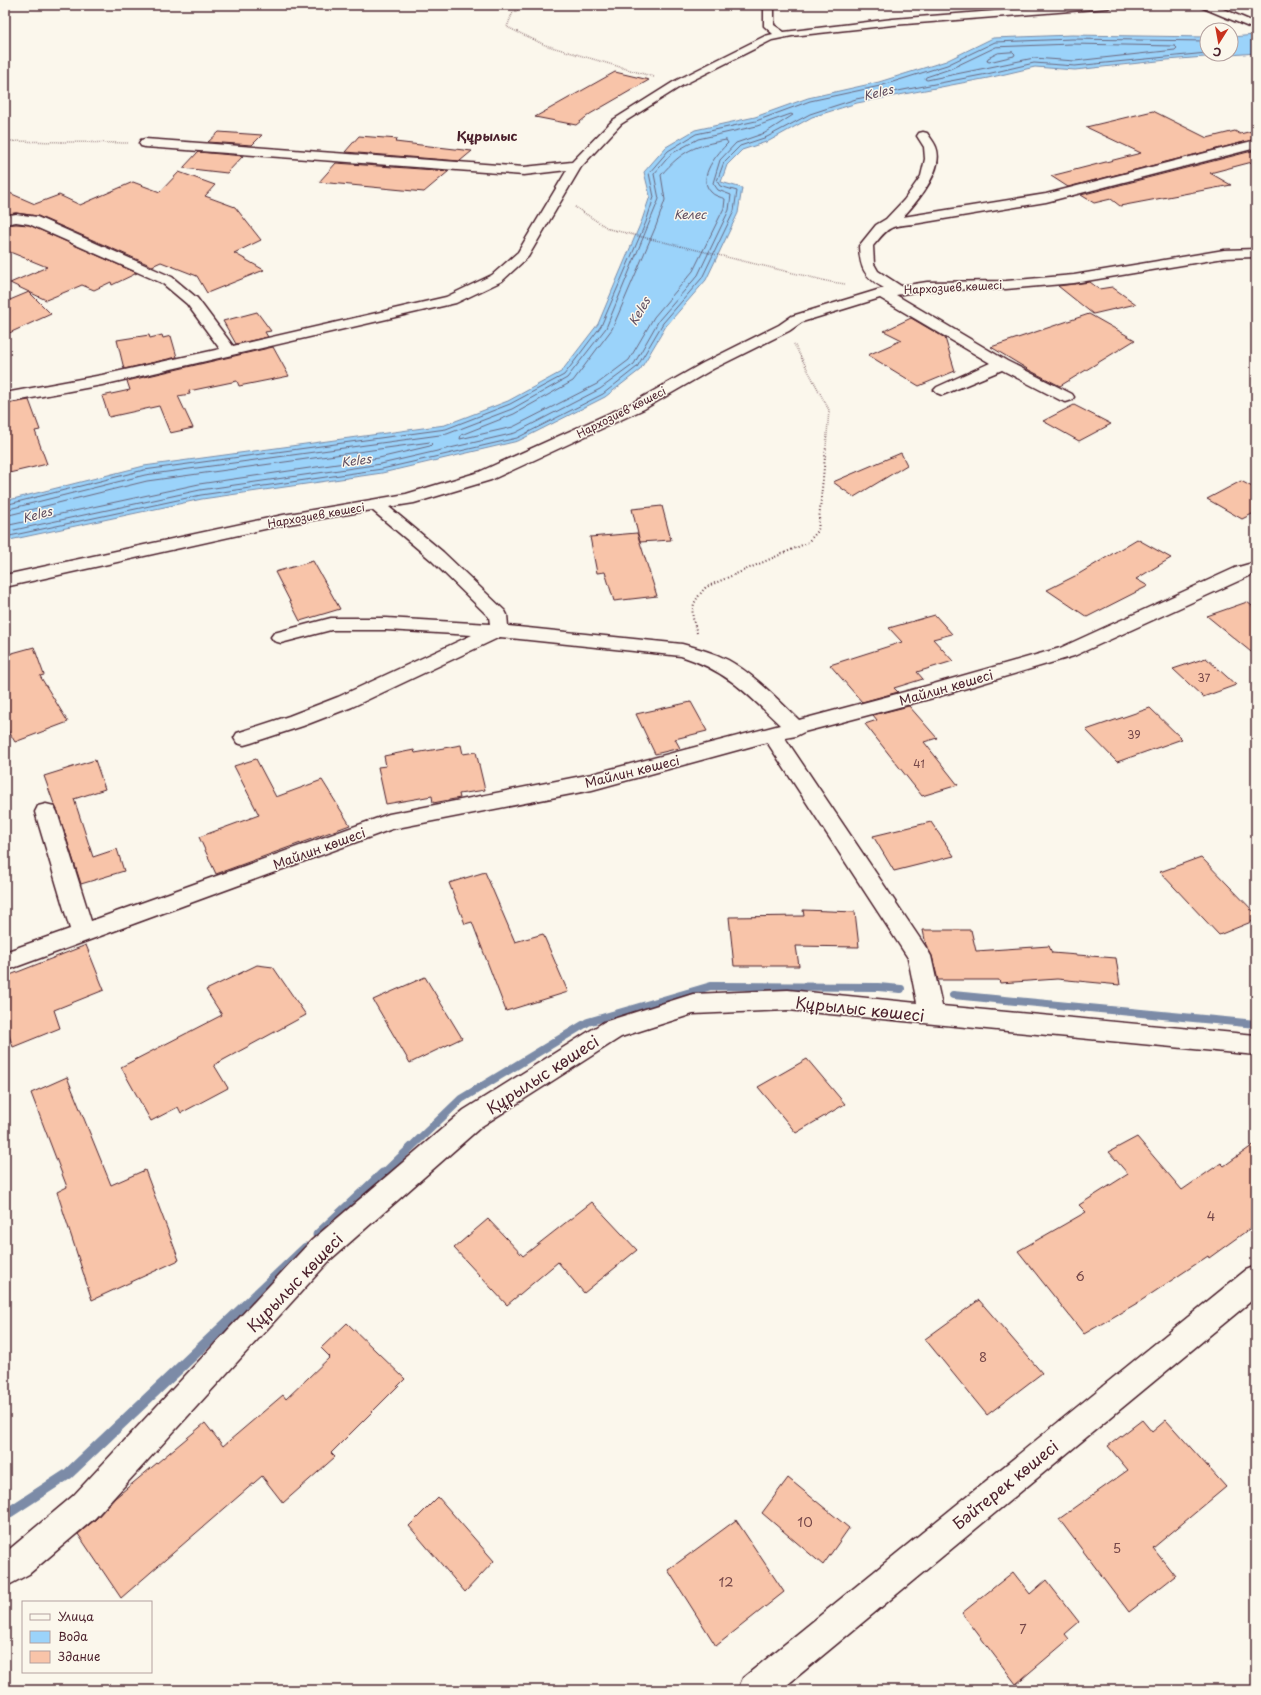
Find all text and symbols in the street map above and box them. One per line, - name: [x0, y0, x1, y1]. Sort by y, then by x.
- north arrow: [1199, 22, 1239, 62]
- text: С: [1211, 43, 1223, 61]
- water label: Keles: [861, 79, 896, 104]
- district label: Құрылыс: [456, 126, 518, 145]
- water label: Келес: [674, 205, 707, 223]
- street label: Нархозиев көшесі: [903, 276, 1003, 298]
- water label: Keles: [624, 292, 655, 328]
- street label: Нархозиев көшесі: [573, 382, 669, 442]
- water label: Keles: [340, 449, 373, 471]
- street label: Нархозиев көшесі: [266, 498, 366, 532]
- water label: Keles: [20, 501, 55, 527]
- street label: Майлин көшесі: [897, 664, 995, 710]
- house number: 37: [1198, 669, 1211, 686]
- house number: 39: [1127, 726, 1141, 743]
- street label: Майлин көшесі: [583, 750, 681, 792]
- house number: 41: [913, 755, 925, 772]
- street label: Майлин көшесі: [270, 822, 368, 874]
- street label: Құрылыс көшесі: [794, 989, 926, 1027]
- street label: Құрылыс көшесі: [481, 1029, 603, 1119]
- house number: 4: [1207, 1206, 1215, 1225]
- street label: Құрылыс көшесі: [240, 1227, 348, 1337]
- house number: 6: [1075, 1266, 1085, 1285]
- house number: 8: [979, 1347, 987, 1366]
- street label: Бәйтерек көшесі: [947, 1434, 1063, 1534]
- house number: 10: [797, 1512, 813, 1531]
- house number: 5: [1113, 1538, 1121, 1557]
- house number: 12: [718, 1572, 734, 1591]
- legend: [22, 1601, 152, 1673]
- text: Улица: [58, 1607, 94, 1625]
- house number: 7: [1019, 1619, 1027, 1638]
- text: Вода: [58, 1627, 88, 1645]
- text: Здание: [58, 1647, 100, 1665]

